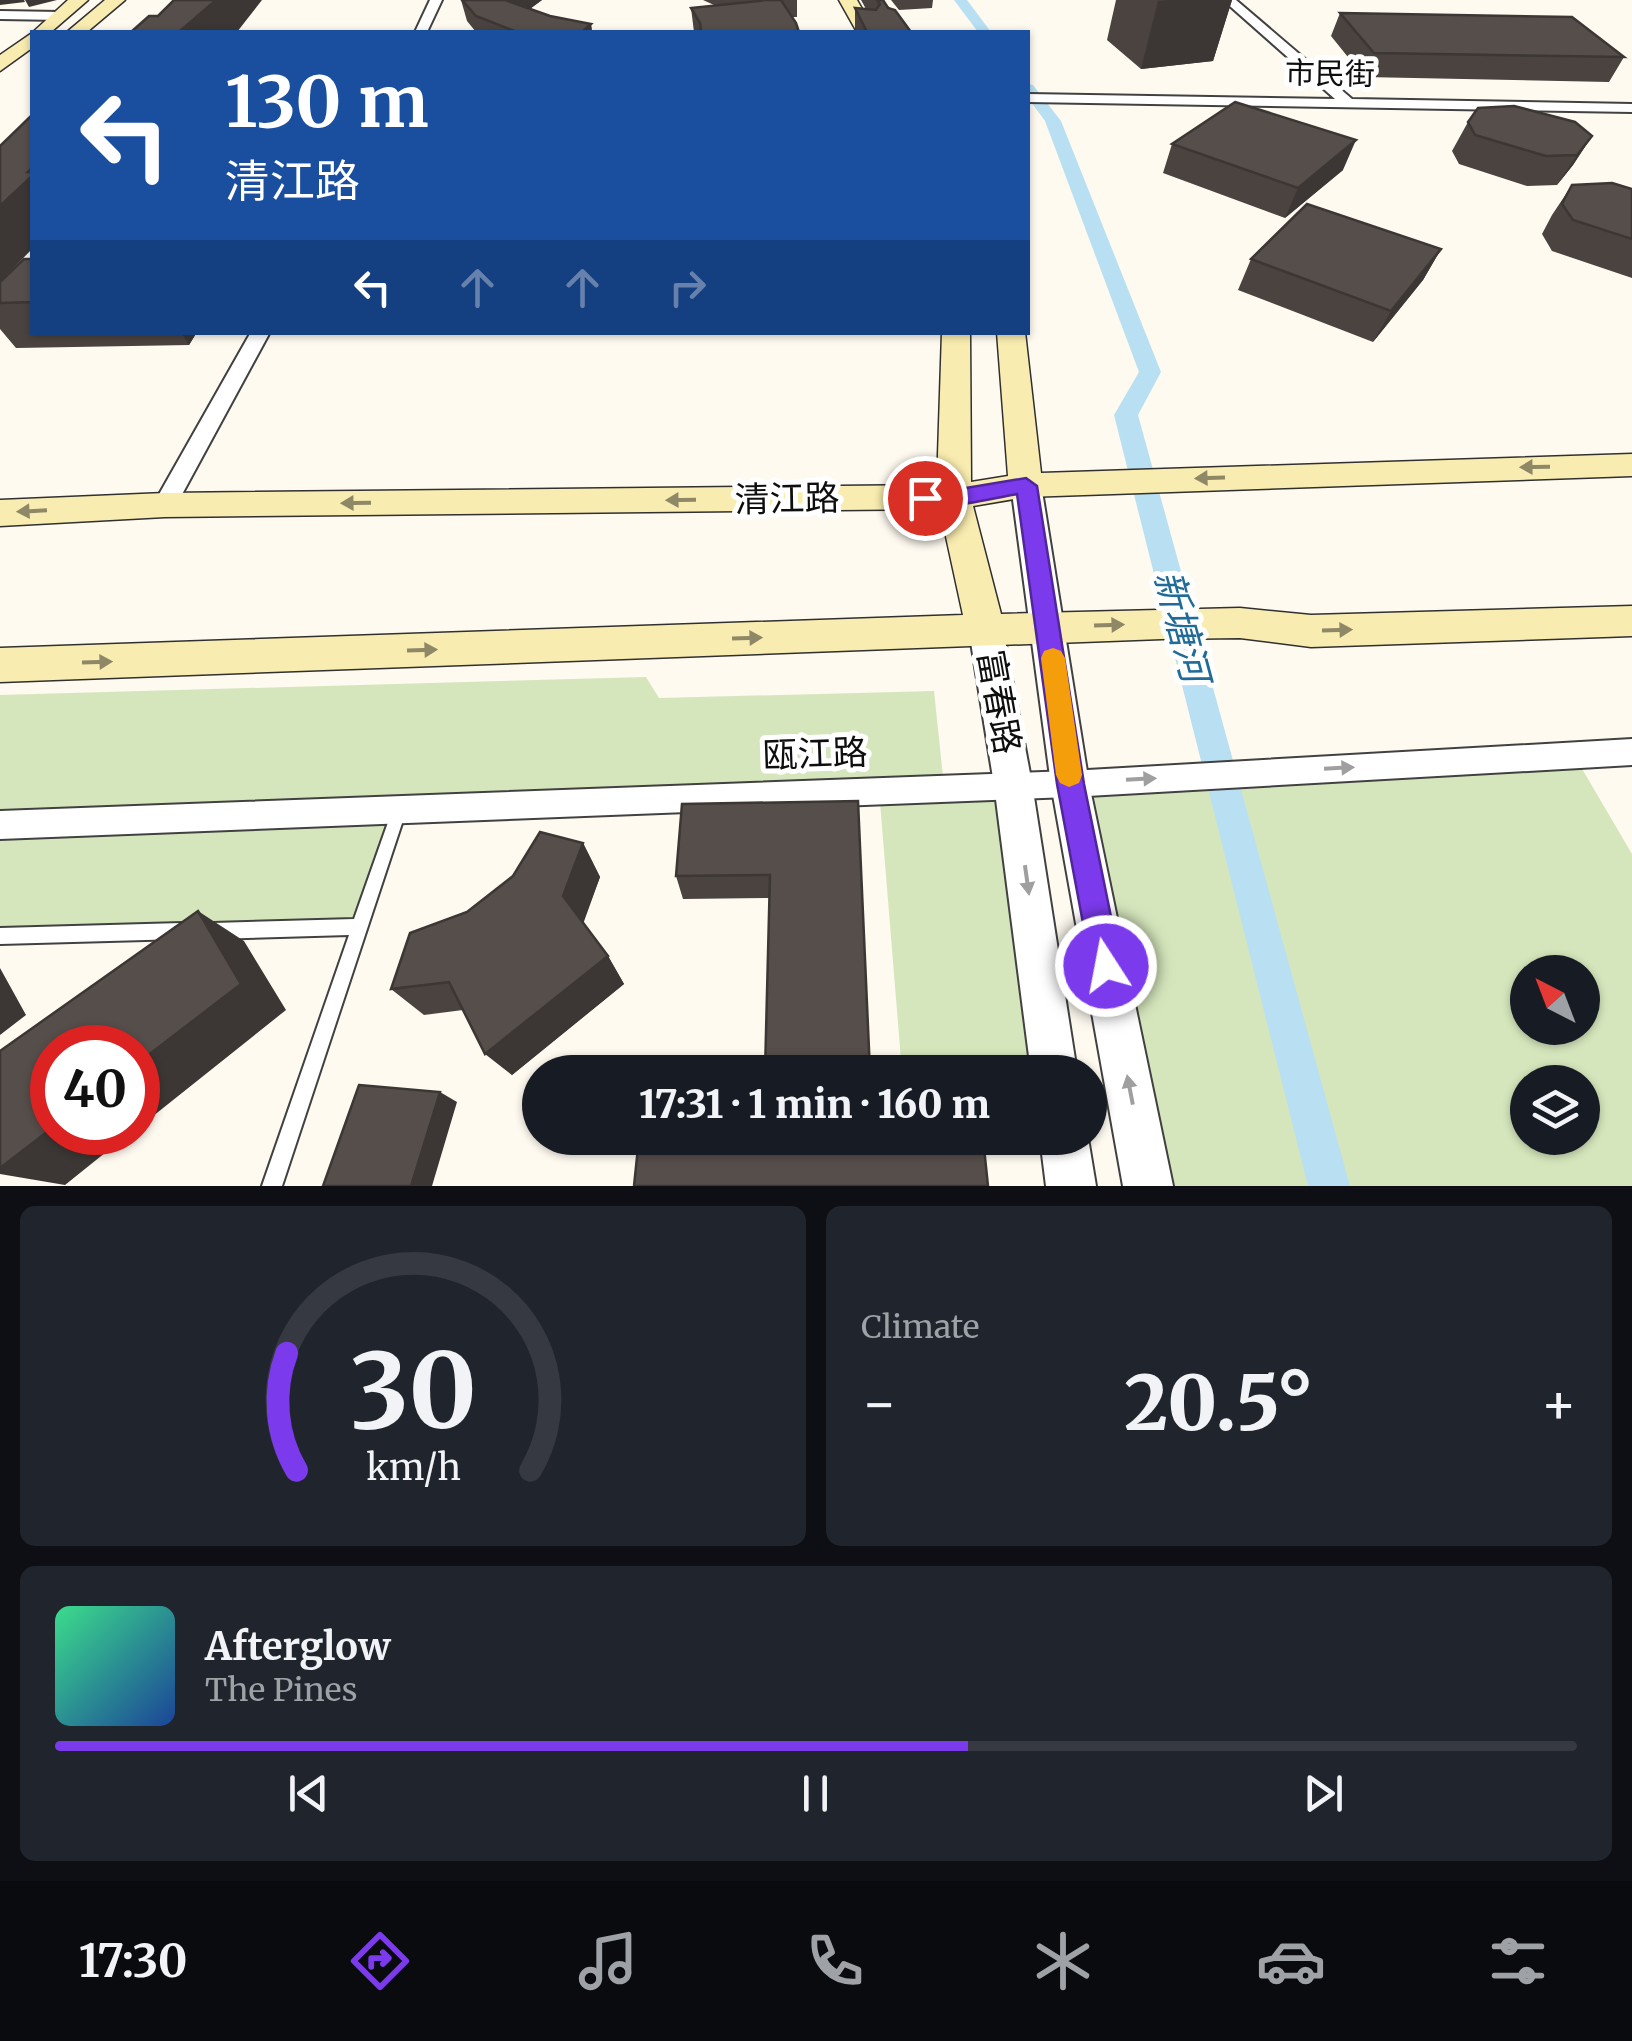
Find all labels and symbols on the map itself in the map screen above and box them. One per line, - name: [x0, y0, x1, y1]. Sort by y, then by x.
- street label: 市民街: [1285, 53, 1375, 93]
- pin: [883, 456, 968, 541]
- one-way arrow: [1518, 459, 1550, 475]
- one-way arrow: [1193, 471, 1225, 487]
- street label: 清江路: [734, 476, 840, 522]
- one-way arrow: [665, 492, 697, 508]
- one-way arrow: [340, 495, 372, 511]
- one-way arrow: [15, 503, 47, 519]
- water label: 新塘河: [1145, 565, 1221, 694]
- one-way arrow: [1094, 617, 1126, 633]
- one-way arrow: [1322, 622, 1354, 638]
- one-way arrow: [732, 630, 764, 646]
- one-way arrow: [407, 642, 439, 658]
- street label: 富春路: [968, 646, 1030, 758]
- one-way arrow: [82, 653, 114, 669]
- street label: 瓯江路: [762, 730, 868, 778]
- one-way arrow: [1324, 760, 1356, 776]
- one-way arrow: [1126, 771, 1158, 787]
- one-way arrow: [1019, 865, 1035, 896]
- position arrow: [1054, 914, 1158, 1018]
- north arrow: [1510, 955, 1600, 1045]
- speed limit sign: 40: [30, 1025, 160, 1155]
- one-way arrow: [1121, 1074, 1137, 1105]

